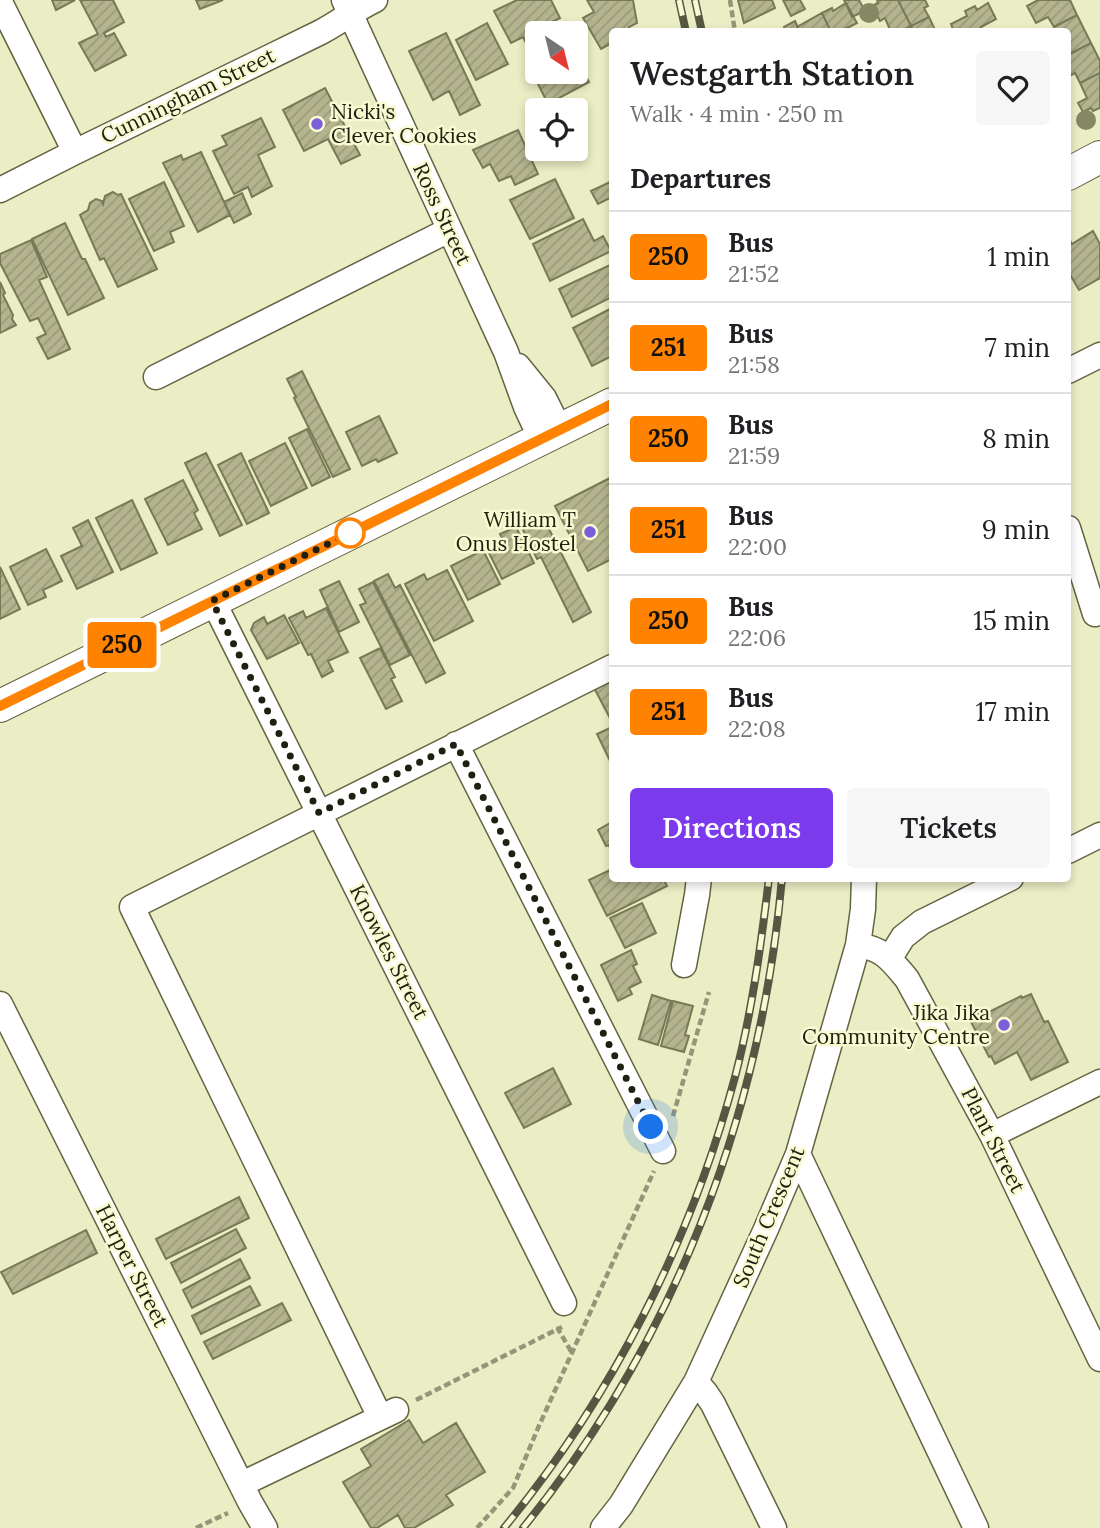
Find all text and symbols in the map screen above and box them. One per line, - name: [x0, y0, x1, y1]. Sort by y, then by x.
- north arrow: [525, 21, 588, 84]
- map controls: [525, 21, 588, 161]
- street label: Cunningham Street: [96, 41, 280, 149]
- button: heart: [976, 51, 1050, 125]
- text: Westgarth Station: [630, 52, 914, 94]
- place label: Nicki's Clever Cookies: [331, 98, 477, 149]
- button: locate: [525, 98, 588, 161]
- text: Walk · 4 min · 250 m: [630, 99, 843, 128]
- marker: Nicki's Clever Cookies: [309, 116, 325, 132]
- street label: Ross Street: [407, 158, 478, 270]
- text: Departures: [630, 162, 771, 195]
- text: Bus: [728, 226, 774, 259]
- text: 1 min: [987, 240, 1050, 273]
- text: 250: [648, 241, 689, 272]
- text: 21:52: [728, 259, 779, 288]
- text: Bus: [728, 317, 774, 350]
- text: 7 min: [985, 331, 1050, 364]
- text: 251: [651, 332, 686, 363]
- text: 21:58: [728, 350, 780, 379]
- text: Bus: [728, 408, 774, 441]
- text: 8 min: [982, 422, 1050, 455]
- text: 250: [648, 423, 689, 454]
- text: 21:59: [728, 441, 780, 470]
- text: Bus: [728, 499, 774, 532]
- place label: William T Onus Hostel: [456, 506, 576, 557]
- text: 9 min: [982, 513, 1050, 546]
- text: 251: [651, 514, 686, 545]
- unlabelled marker: [335, 518, 365, 548]
- marker: William T Onus Hostel: [582, 524, 598, 540]
- text: 22:00: [728, 532, 787, 561]
- text: Bus: [728, 590, 774, 623]
- text: 15 min: [973, 604, 1050, 637]
- text: 250: [648, 605, 689, 636]
- line badge: 250: [82, 622, 162, 668]
- text: 22:06: [728, 623, 786, 652]
- text: 250: [101, 629, 143, 660]
- text: Bus: [728, 681, 774, 714]
- text: 17 min: [975, 695, 1050, 728]
- text: 251: [651, 696, 686, 727]
- text: 22:08: [728, 714, 786, 743]
- button: Directions: [630, 788, 833, 868]
- button: Tickets: [847, 788, 1050, 868]
- street label: Knowles Street: [344, 880, 435, 1025]
- place label: Jika Jika Community Centre: [802, 999, 990, 1050]
- marker: Jika Jika Community Centre: [996, 1017, 1012, 1033]
- street label: Plant Street: [955, 1082, 1032, 1198]
- your location: [633, 1109, 668, 1144]
- street label: South Crescent: [727, 1141, 811, 1291]
- street label: Harper Street: [90, 1200, 175, 1332]

